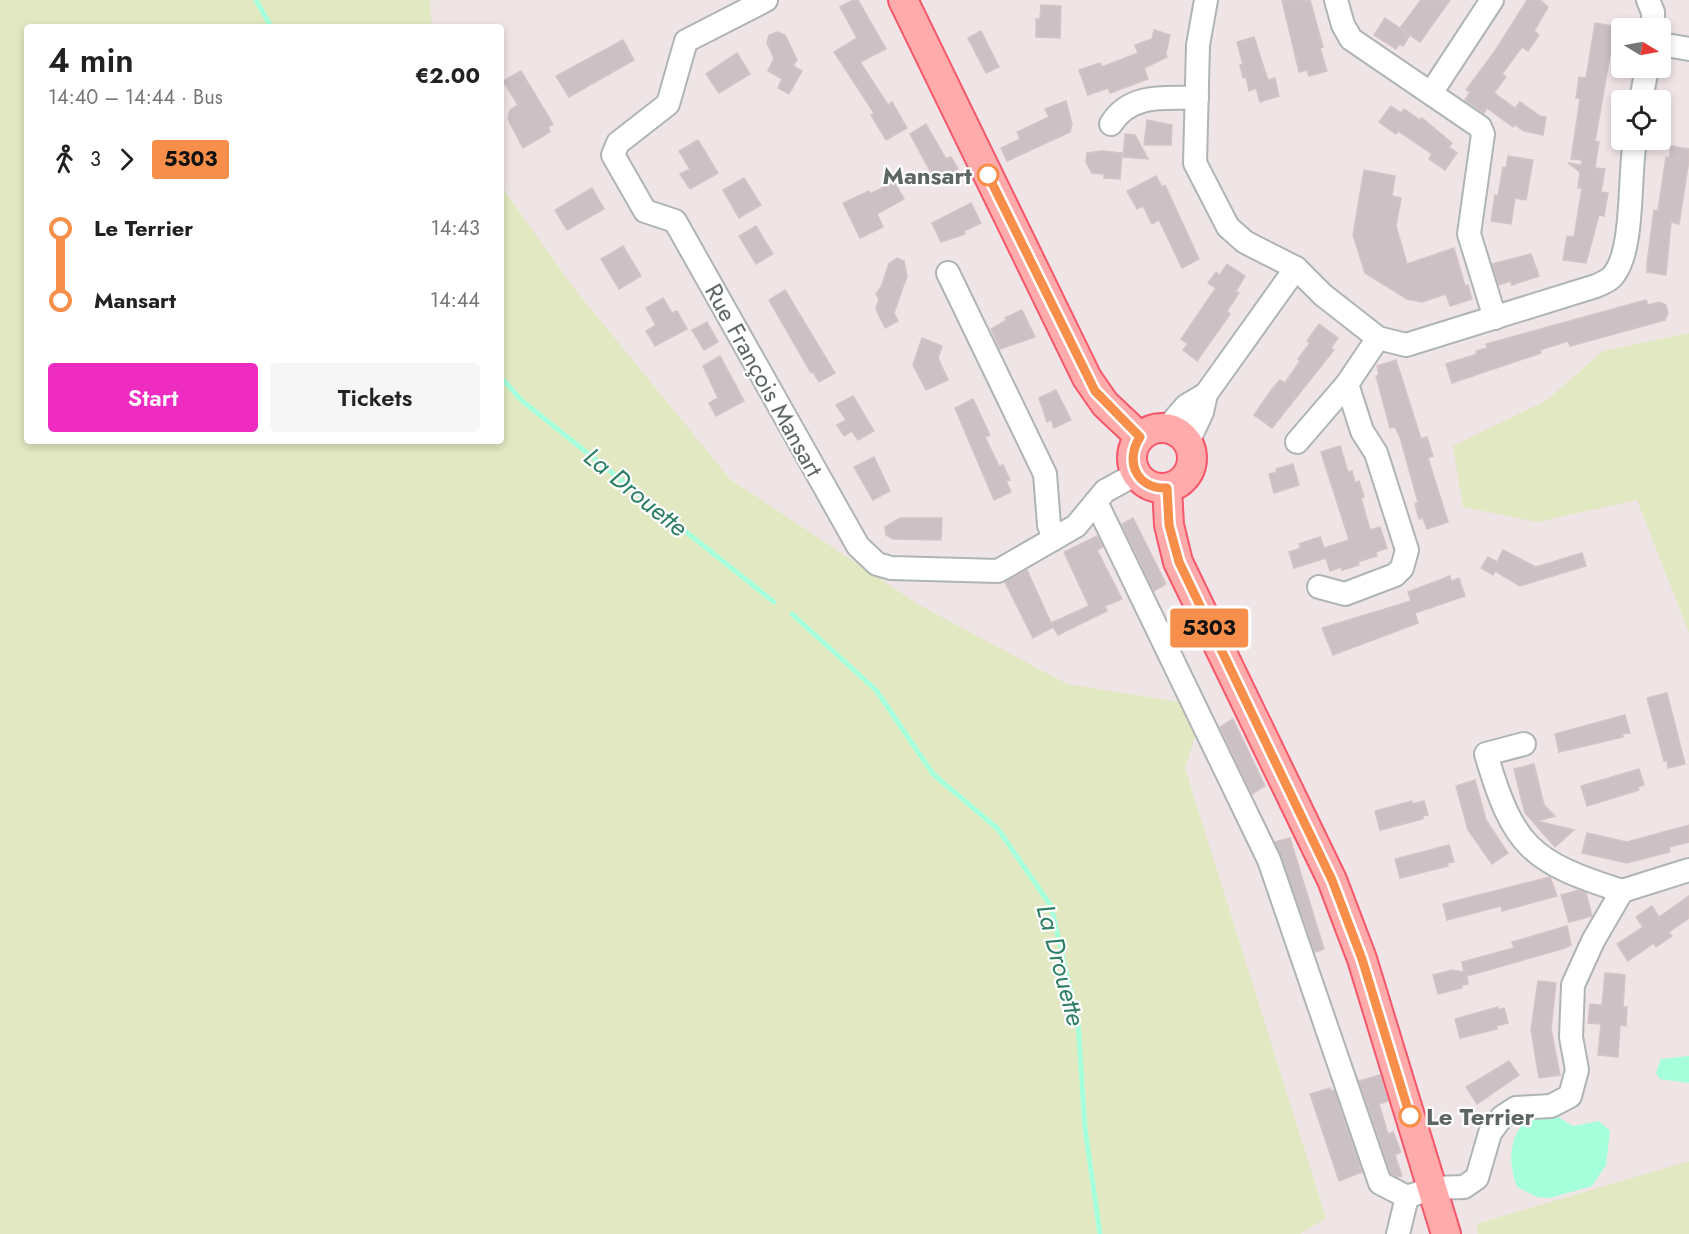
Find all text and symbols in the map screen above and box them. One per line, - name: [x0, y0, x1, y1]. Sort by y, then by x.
- north arrow: [1611, 18, 1671, 78]
- map controls: [1611, 18, 1671, 150]
- text: 4 min: [48, 37, 134, 84]
- text: €2.00: [415, 59, 480, 91]
- text: 14:40 – 14:44 · Bus: [48, 83, 223, 112]
- button: locate: [1611, 90, 1671, 150]
- icon: walk: [48, 143, 81, 176]
- icon: forward: [110, 143, 143, 176]
- text: 5303: [164, 144, 217, 174]
- text: 3: [90, 145, 101, 174]
- place label: Mansart: [883, 158, 972, 193]
- marker: Mansart: [977, 164, 999, 186]
- text: Le Terrier: [94, 212, 193, 244]
- text: 14:43: [431, 214, 480, 243]
- street label: Rue François Mansart: [696, 277, 832, 483]
- text: Mansart: [94, 284, 176, 316]
- text: 14:44: [430, 286, 480, 315]
- button: Start: [48, 363, 258, 432]
- button: Tickets: [270, 363, 480, 432]
- water label: La Drouette: [576, 438, 696, 546]
- line badge: 5303: [1167, 608, 1251, 648]
- text: 5303: [1182, 613, 1236, 643]
- water label: La Drouette: [1027, 900, 1095, 1030]
- place label: Le Terrier: [1426, 1099, 1535, 1134]
- marker: Le Terrier: [1399, 1105, 1421, 1127]

